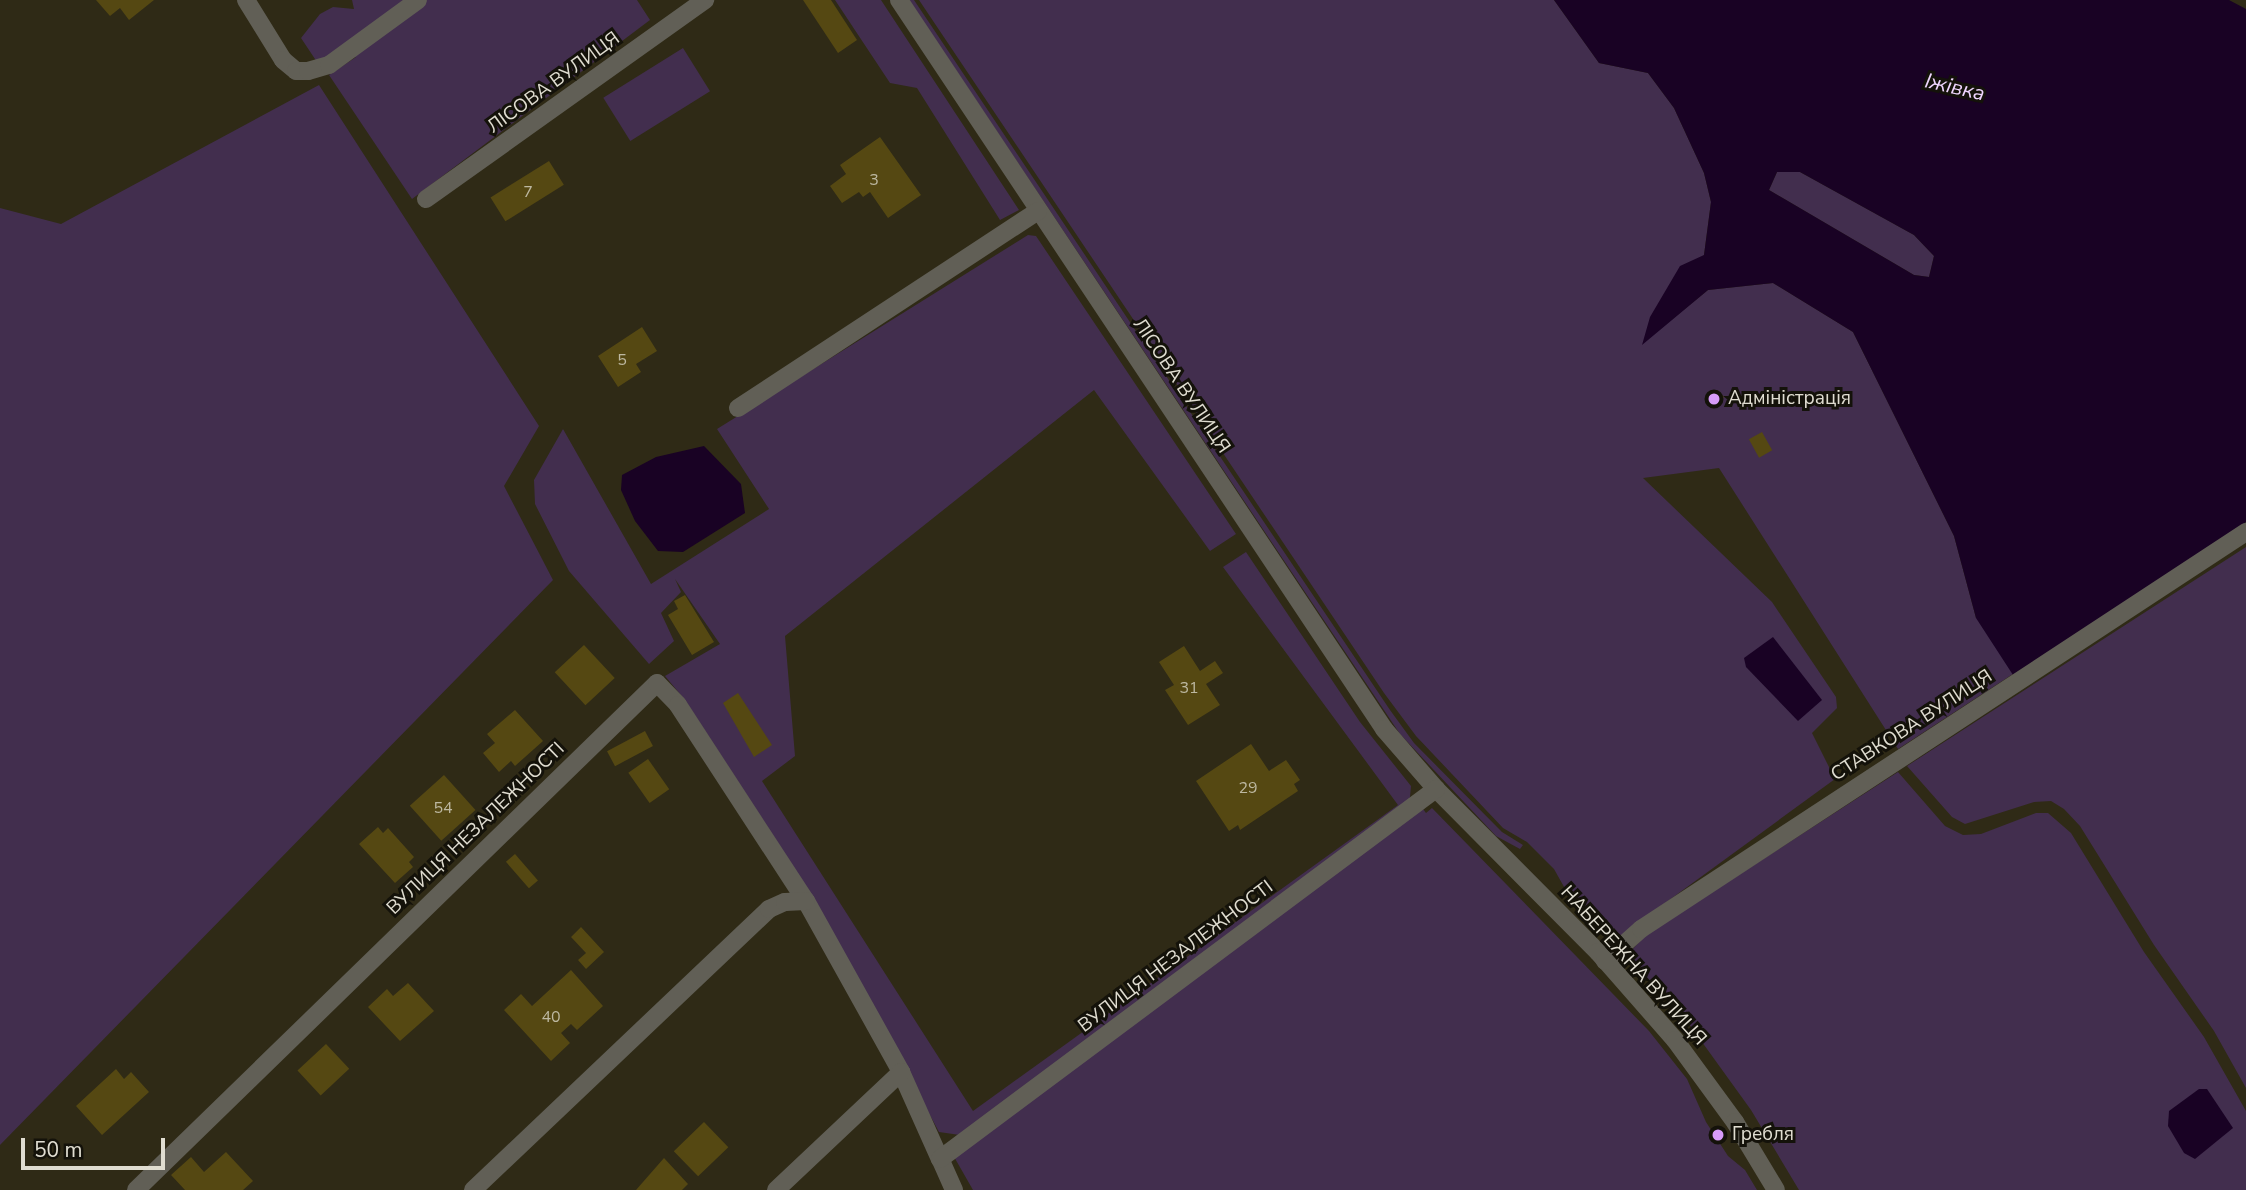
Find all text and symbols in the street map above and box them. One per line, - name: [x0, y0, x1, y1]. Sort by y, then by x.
- street label: ЛІСОВА ВУЛИЦЯ: [483, 27, 625, 139]
- water label: Іжівка: [1923, 68, 1987, 106]
- house number: 3: [869, 170, 879, 190]
- house number: 7: [523, 182, 533, 202]
- street label: ЛІСОВА ВУЛИЦЯ: [1127, 314, 1235, 458]
- house number: 5: [617, 350, 627, 370]
- place label: Адміністрація: [1728, 388, 1851, 410]
- marker: Адміністрація: [1706, 391, 1722, 407]
- street label: СТАВКОВА ВУЛИЦЯ: [1827, 665, 1997, 787]
- house number: 31: [1179, 678, 1199, 698]
- street label: ВУЛИЦЯ НЕЗАЛЕЖНОСТІ: [382, 738, 570, 920]
- house number: 29: [1238, 778, 1258, 798]
- house number: 54: [433, 798, 453, 818]
- street label: ВУЛИЦЯ НЕЗАЛЕЖНОСТІ: [1074, 876, 1278, 1038]
- street label: НАБЕРЕЖНА ВУЛИЦЯ: [1555, 881, 1711, 1051]
- house number: 40: [541, 1007, 561, 1027]
- scale bar: [24, 1124, 168, 1168]
- place label: Гребля: [1732, 1124, 1794, 1146]
- marker: Гребля: [1710, 1127, 1726, 1143]
- text: 50 m: [34, 1136, 83, 1164]

